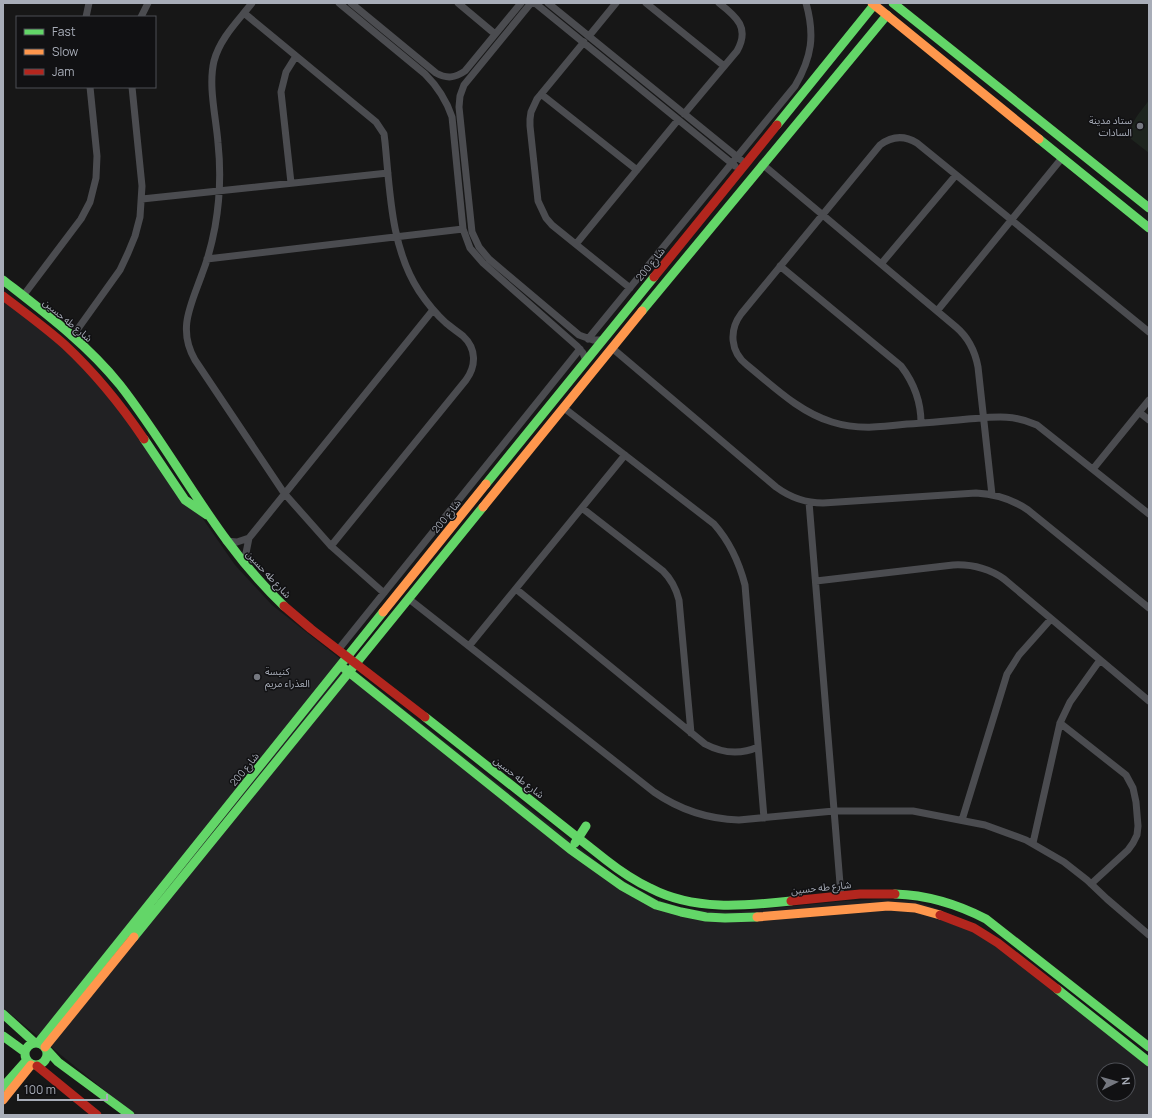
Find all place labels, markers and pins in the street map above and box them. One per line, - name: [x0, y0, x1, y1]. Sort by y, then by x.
- place label: ستاد مدينة السادات: [1089, 113, 1132, 139]
- marker: ستاد مدينة السادات: [1135, 121, 1145, 131]
- place label: كنيسة العذراء مريم: [265, 664, 310, 691]
- marker: كنيسة العذراء مريم: [252, 672, 262, 682]

